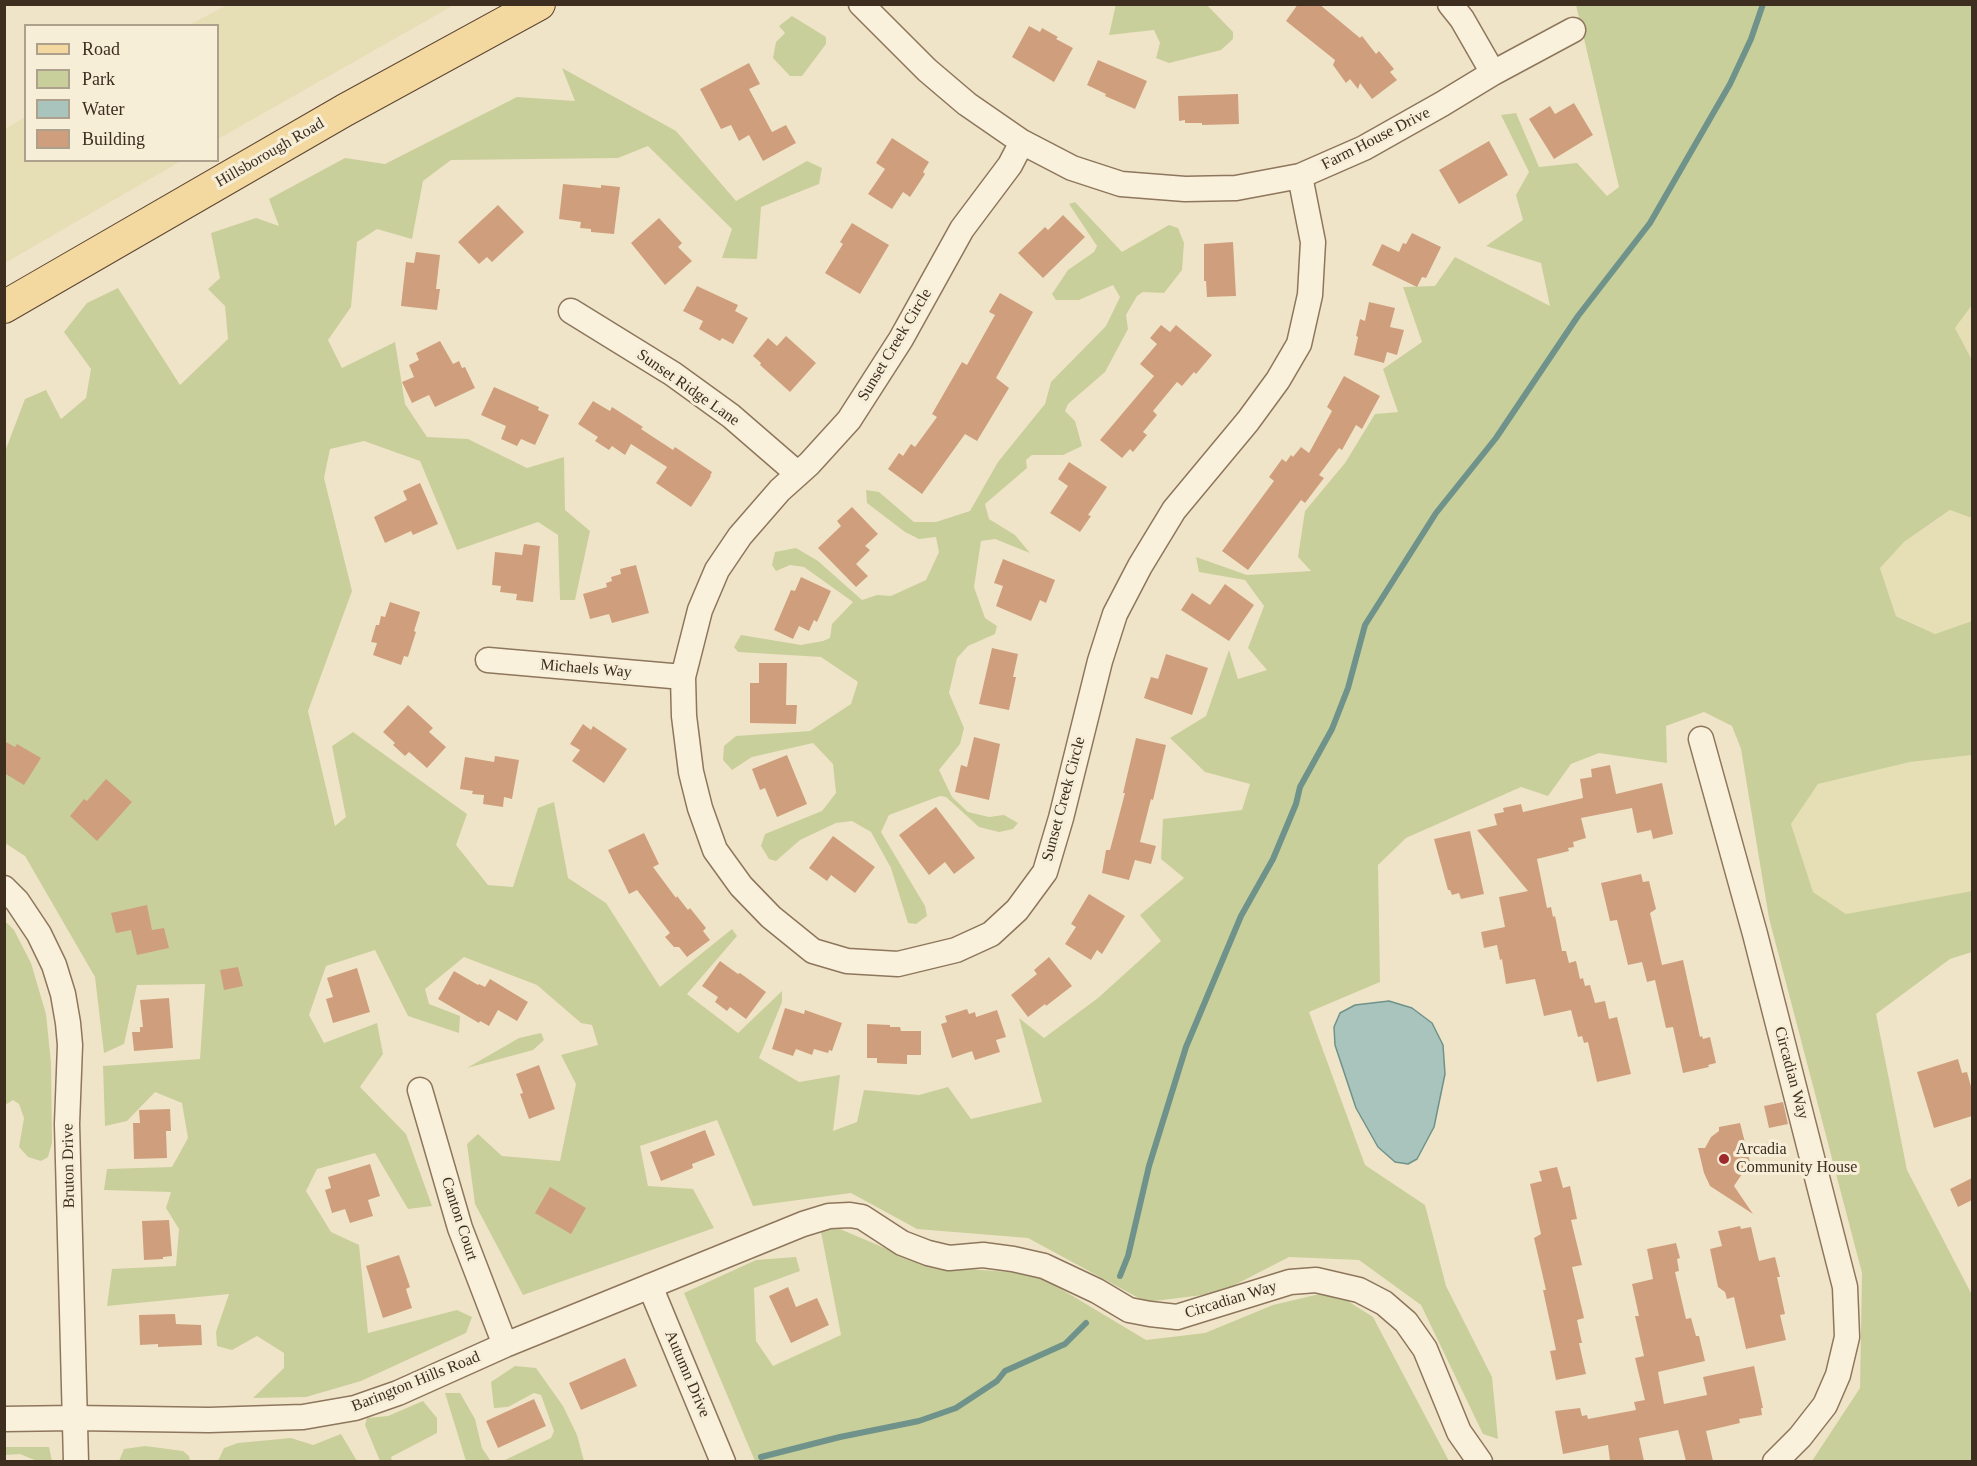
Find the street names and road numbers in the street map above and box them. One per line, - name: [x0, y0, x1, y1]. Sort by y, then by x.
- street label: Farm House Drive: [1319, 103, 1433, 175]
- street label: Hillsborough Road: [212, 114, 328, 192]
- street label: Sunset Creek Circle: [854, 285, 936, 405]
- street label: Sunset Ridge Lane: [633, 345, 743, 431]
- street label: Michaels Way: [540, 655, 632, 683]
- street label: Sunset Creek Circle: [1038, 735, 1090, 863]
- street label: Circadian Way: [1769, 1025, 1813, 1121]
- street label: Bruton Drive: [59, 1123, 79, 1209]
- street label: Canton Court: [436, 1175, 482, 1263]
- street label: Circadian Way: [1183, 1277, 1279, 1323]
- street label: Autumn Drive: [660, 1328, 714, 1420]
- street label: Barington Hills Road: [349, 1347, 483, 1417]

